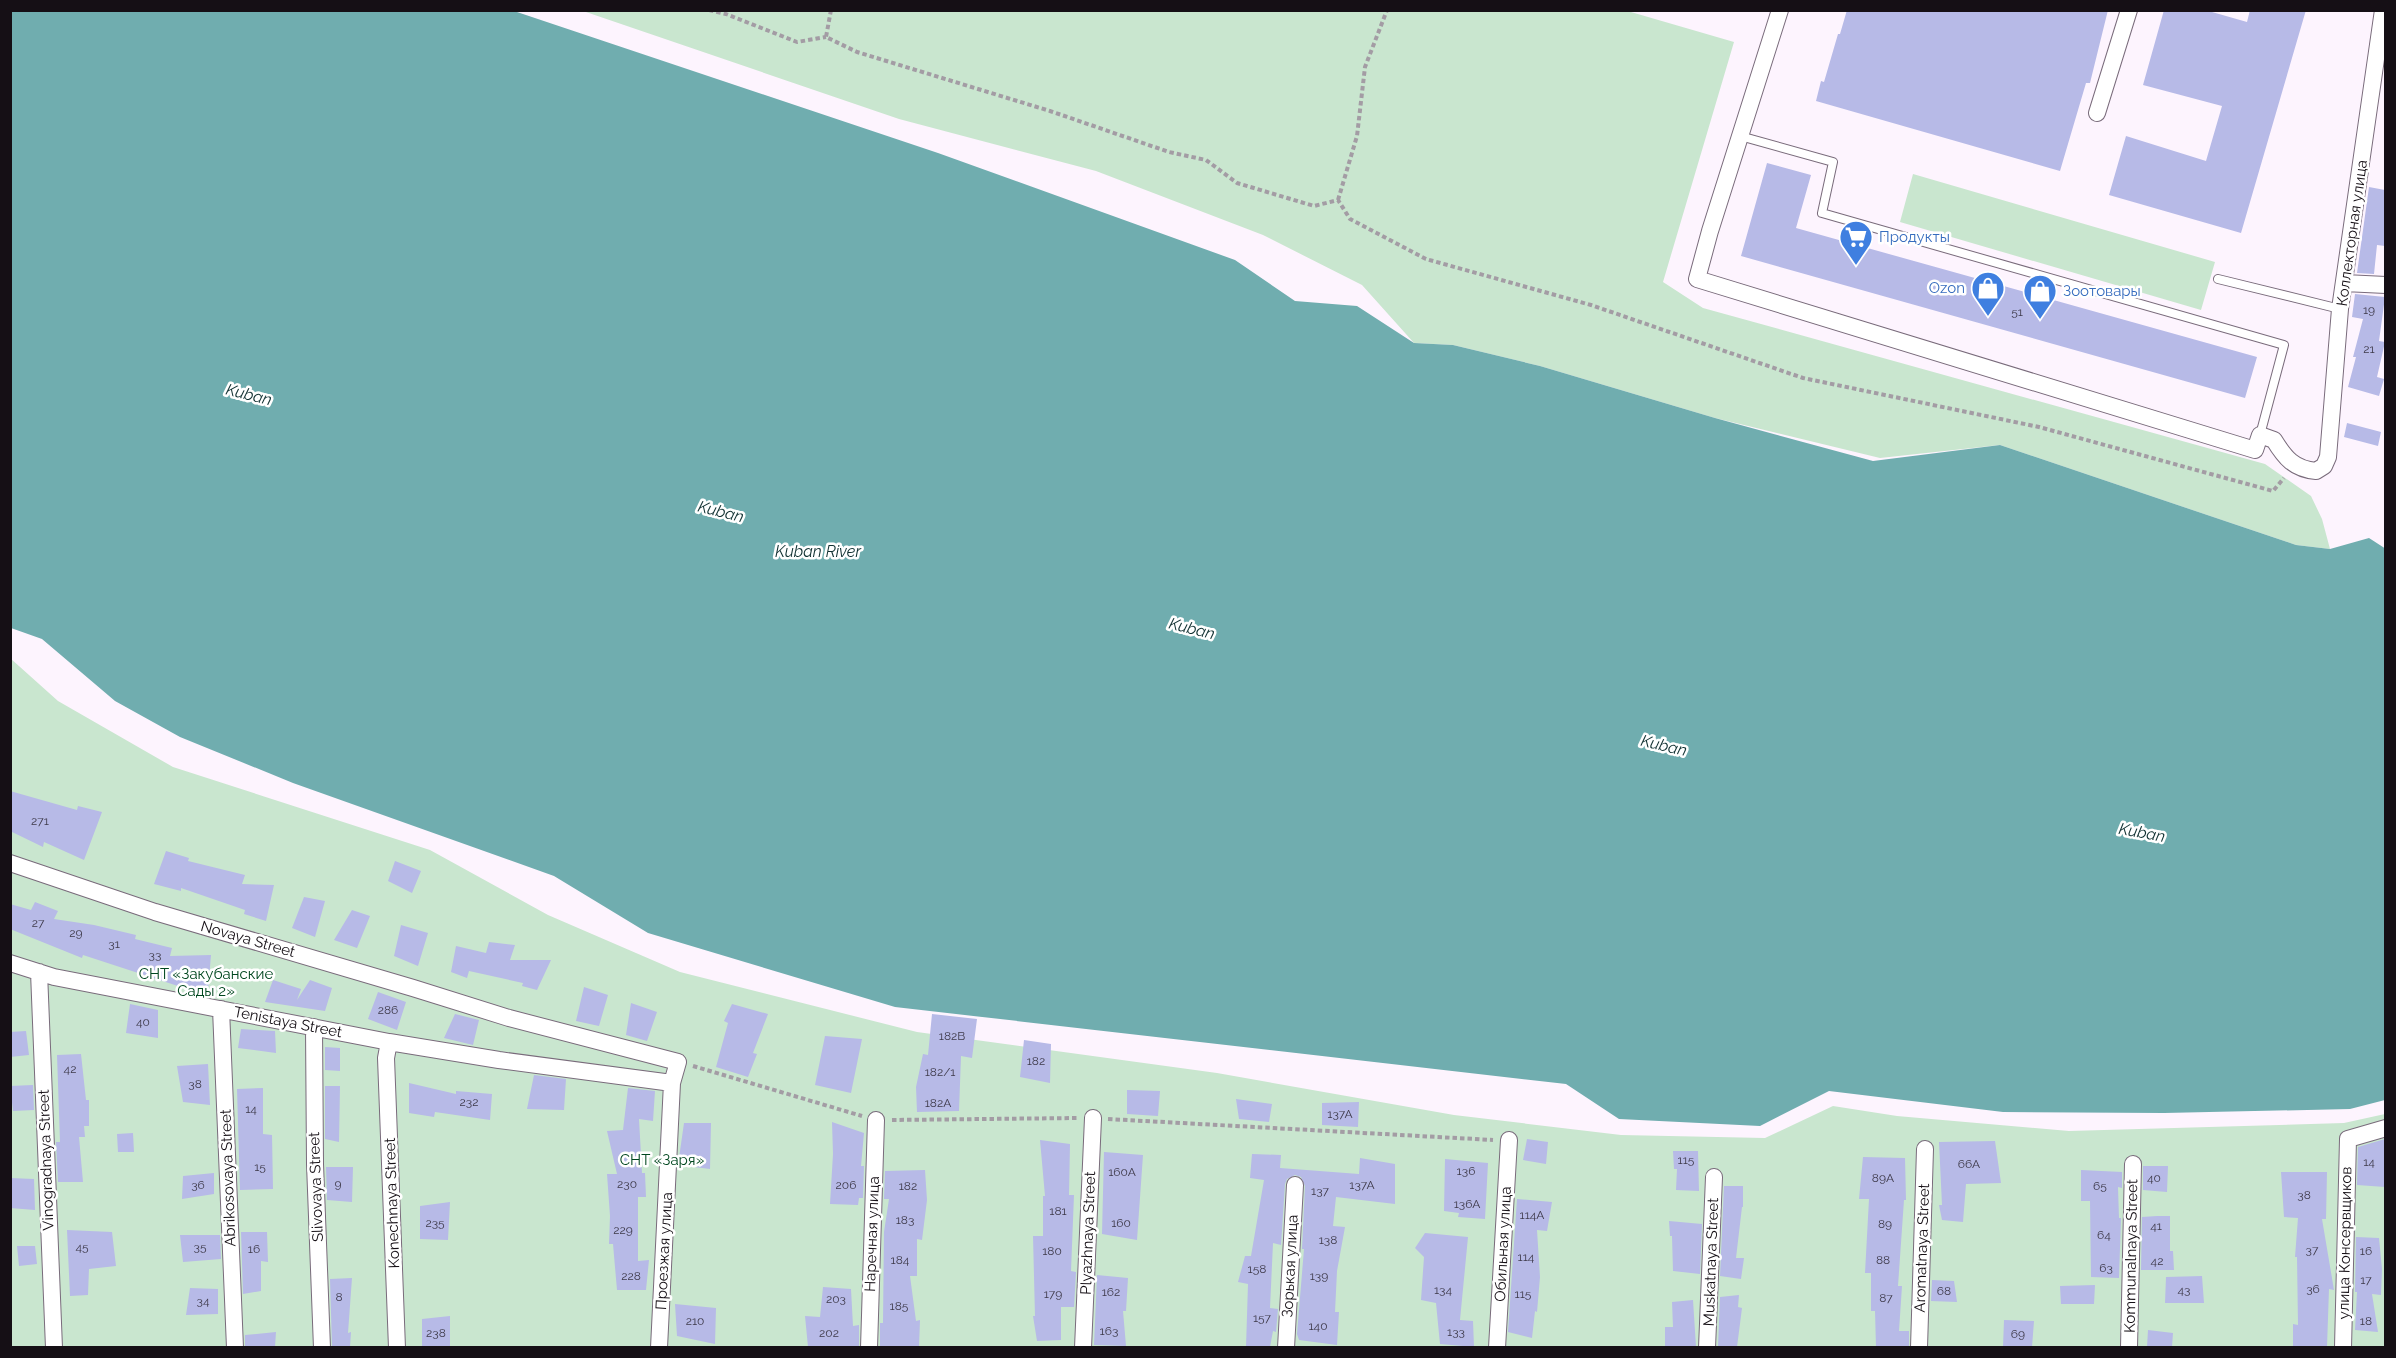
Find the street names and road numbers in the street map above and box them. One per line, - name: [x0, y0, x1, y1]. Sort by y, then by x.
- street label: Коллекторная улица: [2333, 159, 2371, 307]
- street label: Novaya Street: [199, 917, 297, 961]
- street label: Tenistaya Street: [232, 1003, 344, 1041]
- street label: Vinogradnaya Street: [35, 1089, 57, 1231]
- street label: Abrikosovaya Street: [217, 1109, 239, 1247]
- street label: Slivovaya Street: [305, 1132, 327, 1242]
- street label: Konechnaya Street: [381, 1137, 403, 1269]
- street label: улица Консервщиков: [2335, 1166, 2355, 1320]
- street label: Plyazhnaya Street: [1077, 1171, 1099, 1295]
- street label: Наречная улица: [861, 1176, 883, 1292]
- street label: Kommunalnaya Street: [2121, 1179, 2141, 1333]
- street label: Aromatnaya Street: [1911, 1183, 1933, 1313]
- street label: Обильная улица: [1491, 1186, 1515, 1302]
- street label: Проезжая улица: [652, 1192, 676, 1310]
- street label: Muskatnaya Street: [1700, 1197, 1722, 1327]
- street label: Зорькая улица: [1278, 1214, 1302, 1318]

